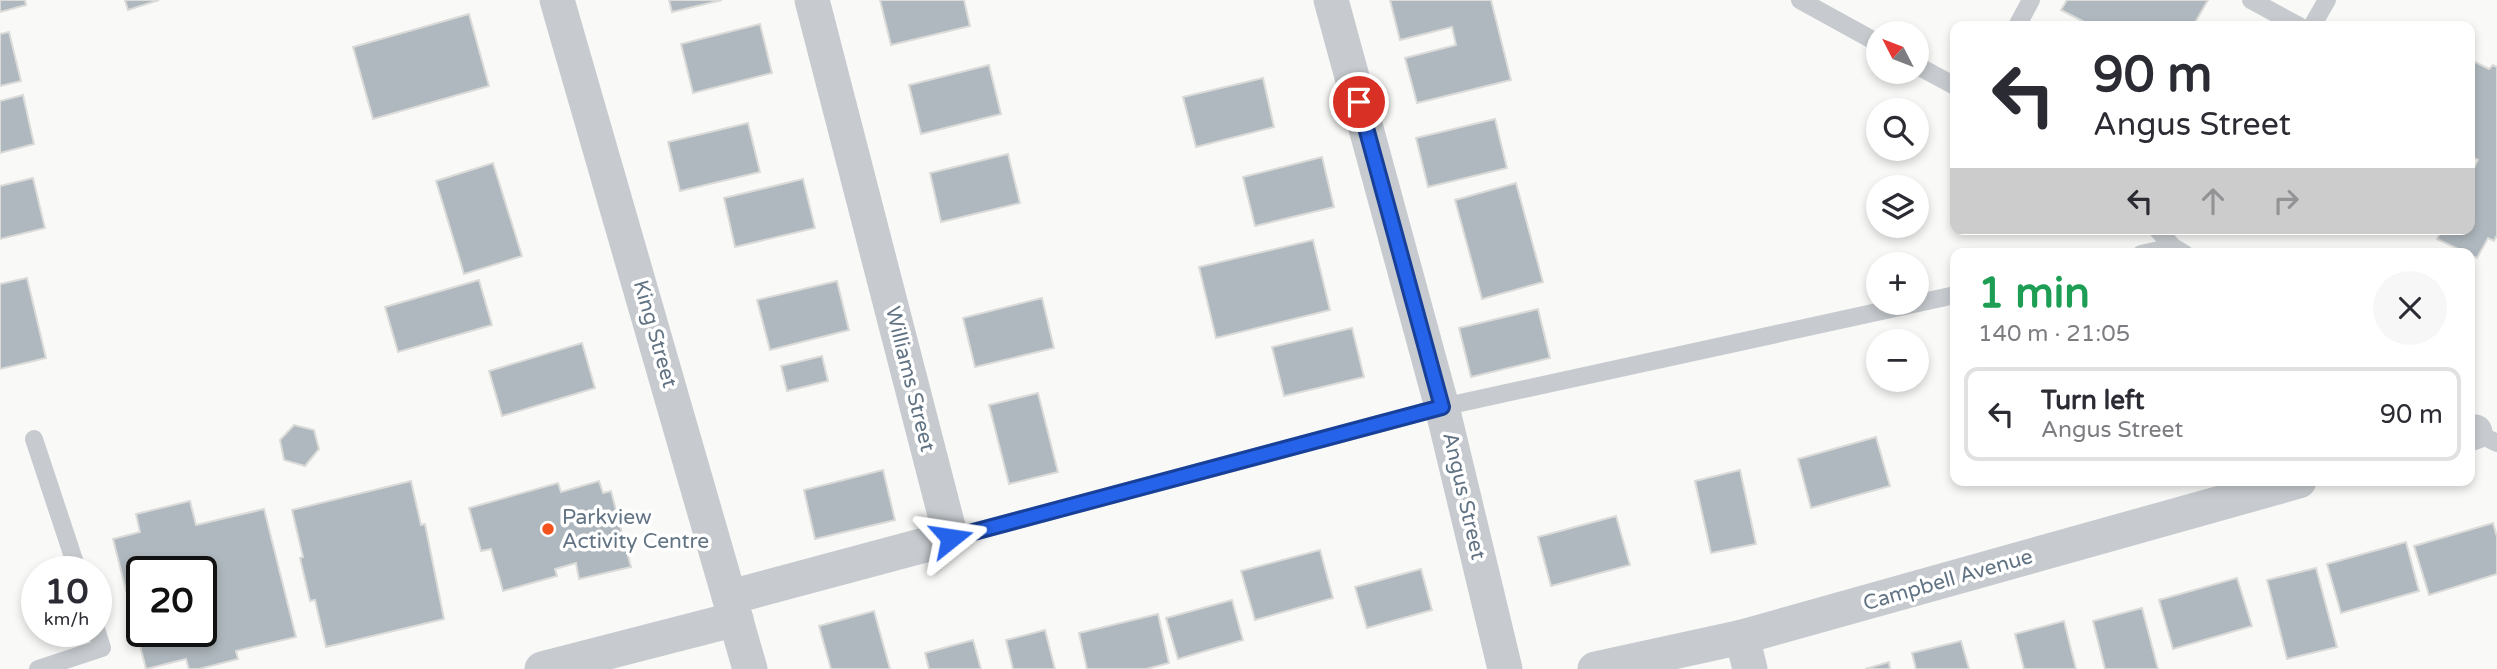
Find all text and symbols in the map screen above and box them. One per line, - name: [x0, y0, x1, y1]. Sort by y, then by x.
- north arrow: [1866, 21, 1928, 84]
- map controls: [1866, 21, 1929, 392]
- text: 90 m: [2093, 46, 2212, 105]
- icon: left: [1978, 49, 2069, 140]
- pin: [1329, 72, 1389, 132]
- icon: arrive: [1340, 83, 1378, 121]
- button: search: [1866, 98, 1929, 161]
- text: Angus Street: [2093, 106, 2291, 144]
- button: layers: [1866, 175, 1929, 238]
- icon: left: [2121, 182, 2159, 220]
- icon: ahead: [2194, 182, 2232, 220]
- icon: right: [2267, 182, 2305, 220]
- button: +: [1866, 252, 1929, 315]
- text: 1 min: [1978, 268, 2090, 319]
- button: close: [2373, 271, 2447, 345]
- street label: King Street: [628, 277, 682, 391]
- street label: Williams Street: [880, 304, 940, 454]
- text: 140 m · 21:05: [1978, 320, 2130, 348]
- button: −: [1866, 329, 1929, 392]
- text: Turn left: [2041, 385, 2144, 416]
- icon: left: [1982, 395, 2020, 433]
- text: 90 m: [2380, 399, 2443, 430]
- text: Angus Street: [2041, 416, 2183, 444]
- street label: Angus Street: [1437, 430, 1491, 562]
- position arrow: [914, 501, 988, 575]
- place label: Parkview Activity Centre: [562, 505, 709, 554]
- marker: Parkview Activity Centre: [540, 521, 556, 537]
- street label: Campbell Avenue: [1860, 544, 2036, 616]
- speed limit sign: 20: [126, 556, 217, 647]
- text: 10: [45, 571, 88, 613]
- text: km/h: [44, 608, 89, 630]

